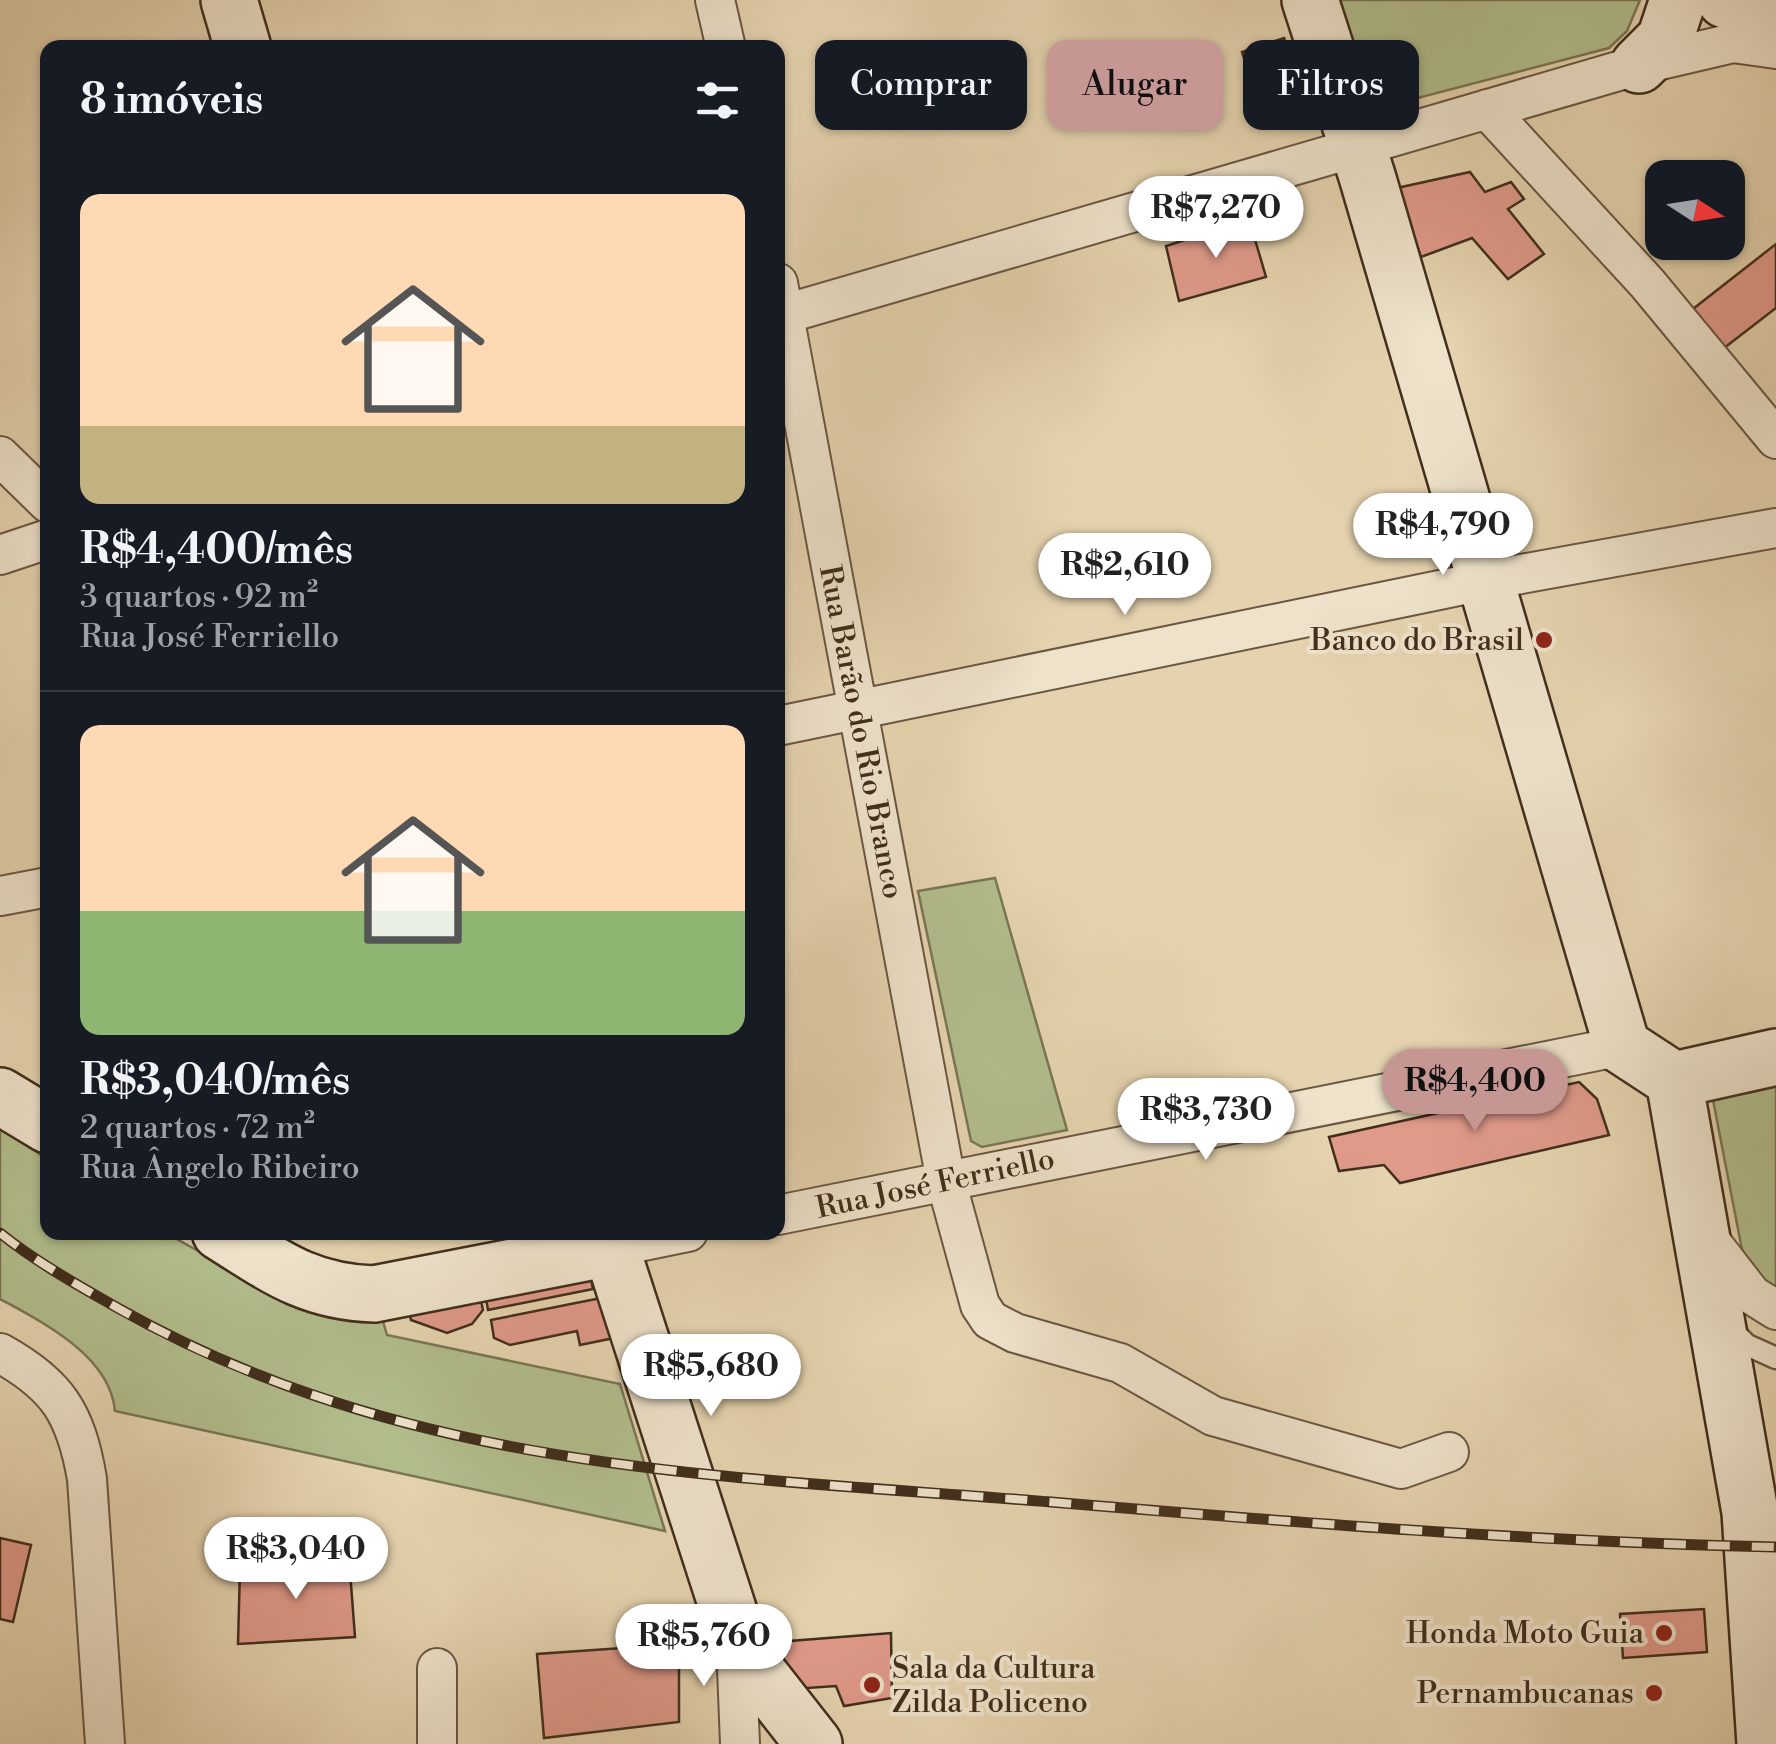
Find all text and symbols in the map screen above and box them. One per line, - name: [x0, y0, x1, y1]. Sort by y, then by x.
- chip: Comprar: [815, 40, 1027, 130]
- chip: Alugar: [1047, 40, 1223, 130]
- chip: Filtros: [1243, 40, 1419, 130]
- icon: filters: [690, 73, 745, 128]
- text: 8 imóveis: [80, 74, 263, 127]
- north arrow: [1645, 160, 1745, 260]
- map controls: [1645, 160, 1745, 260]
- pin: R$7,270: [1124, 176, 1308, 261]
- text: R$7,270: [1151, 188, 1281, 228]
- icon: home: [323, 259, 503, 439]
- pin: R$4,790: [1351, 493, 1535, 578]
- text: R$4,790: [1375, 505, 1511, 545]
- text: R$4,400/mês: [80, 524, 353, 577]
- pin: R$2,610: [1033, 533, 1217, 618]
- text: R$2,610: [1060, 545, 1190, 585]
- street label: Rua Barão do Rio Branco: [810, 562, 912, 902]
- text: 3 quartos · 92 m²: [80, 577, 318, 617]
- text: Rua José Ferriello: [80, 617, 339, 657]
- place label: Banco do Brasil: [1310, 622, 1524, 660]
- marker: Banco do Brasil: [1533, 629, 1555, 651]
- icon: home: [323, 790, 503, 970]
- pin: R$4,400: [1383, 1049, 1567, 1134]
- text: R$3,040/mês: [80, 1055, 350, 1108]
- text: R$4,400: [1404, 1061, 1546, 1101]
- pin: R$3,730: [1114, 1078, 1298, 1163]
- text: R$3,730: [1140, 1090, 1272, 1130]
- text: 2 quartos · 72 m²: [80, 1108, 315, 1148]
- street label: Rua José Ferriello: [812, 1140, 1058, 1228]
- text: Rua Ângelo Ribeiro: [80, 1148, 360, 1188]
- pin: R$5,680: [619, 1334, 803, 1419]
- text: R$5,680: [643, 1346, 779, 1386]
- pin: R$3,040: [204, 1517, 388, 1602]
- text: R$3,040: [226, 1529, 366, 1569]
- pin: R$5,760: [612, 1604, 796, 1689]
- place label: Honda Moto Guia: [1406, 1615, 1645, 1653]
- text: R$5,760: [637, 1616, 771, 1656]
- marker: Honda Moto Guia: [1653, 1622, 1675, 1644]
- place label: Sala da Cultura Zilda Policeno: [892, 1650, 1096, 1722]
- marker: Sala da Cultura Zilda Policeno: [861, 1674, 883, 1696]
- place label: Pernambucanas: [1417, 1675, 1634, 1713]
- marker: Pernambucanas: [1643, 1682, 1665, 1704]

